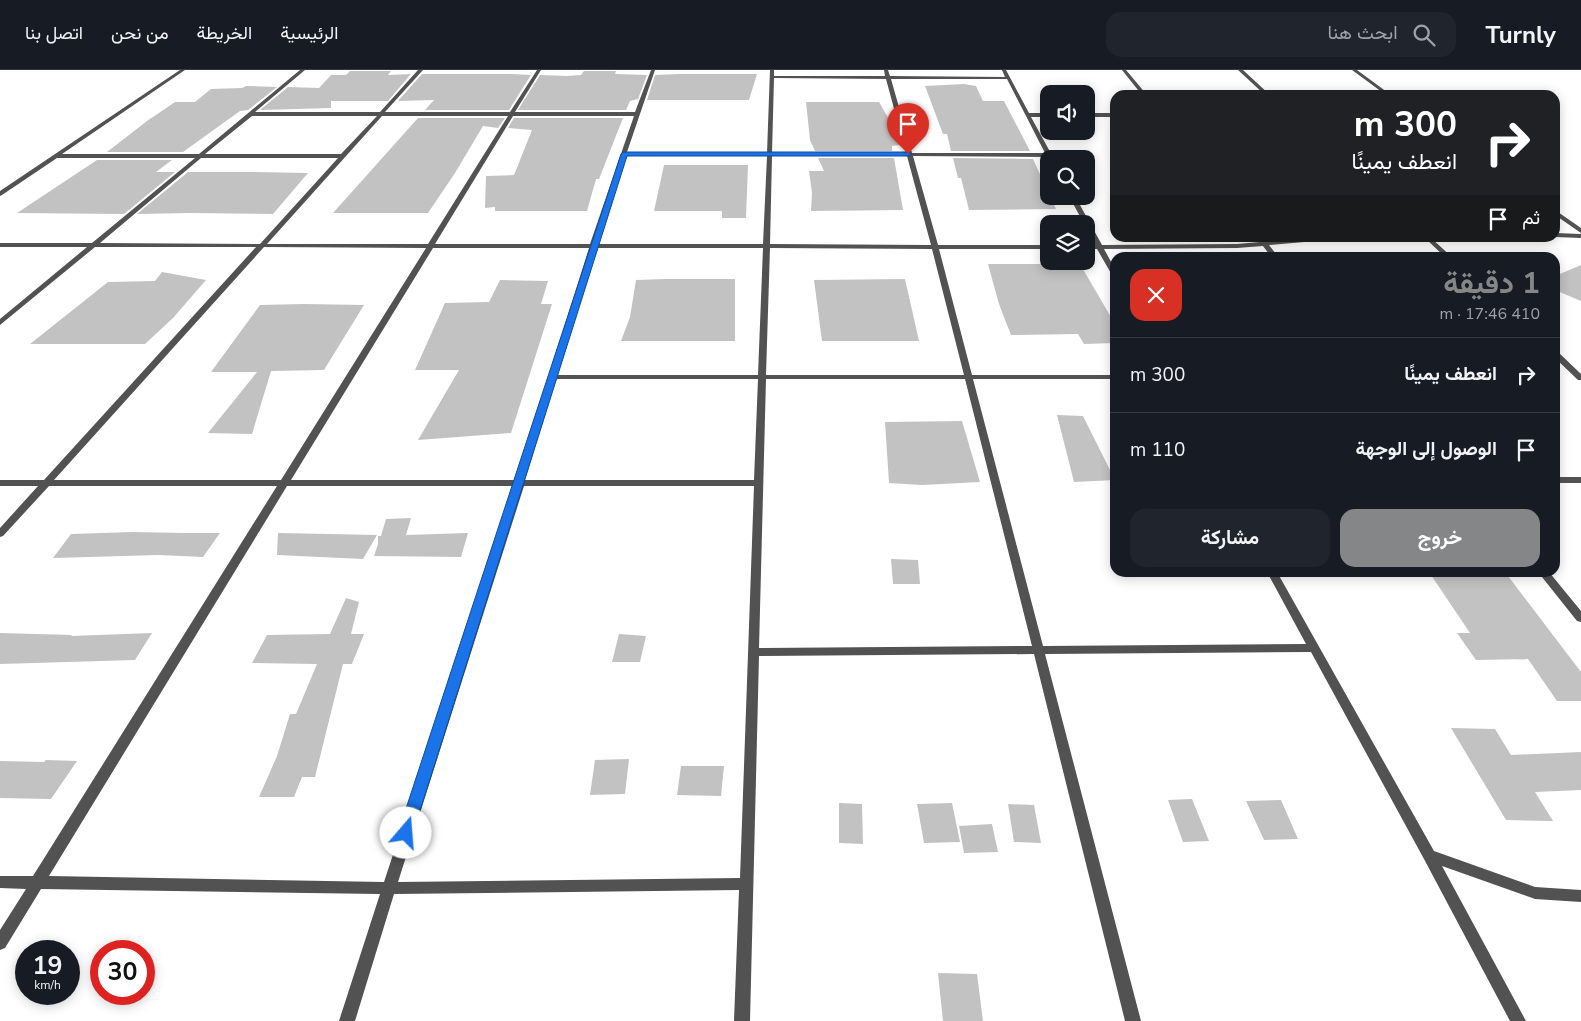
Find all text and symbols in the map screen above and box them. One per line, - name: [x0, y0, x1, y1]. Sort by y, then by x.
- search box: [1106, 12, 1456, 57]
- text: Turnly: [1486, 19, 1556, 51]
- text: ابحث هنا: [1328, 20, 1398, 46]
- text: اتصل بنا: [25, 21, 83, 45]
- text: من نحن: [111, 21, 169, 45]
- text: الخريطة: [197, 21, 252, 45]
- text: الرئيسية: [280, 21, 338, 45]
- icon: search: [1410, 21, 1438, 49]
- map controls: [1040, 85, 1095, 270]
- button: sound: [1040, 85, 1095, 140]
- text: 300 m: [1354, 101, 1457, 148]
- pin: [887, 103, 929, 154]
- icon: arrive: [894, 110, 922, 138]
- icon: right: [1475, 110, 1540, 175]
- text: انعطف يمينًا: [1351, 147, 1457, 177]
- button: search: [1040, 150, 1095, 205]
- icon: arrive: [1484, 205, 1512, 233]
- text: ثم: [1522, 205, 1540, 231]
- button: layers: [1040, 215, 1095, 270]
- text: 1 دقيقة: [1443, 263, 1540, 304]
- button: close: [1130, 269, 1182, 321]
- text: 410 m · 17:46: [1439, 303, 1540, 325]
- text: انعطف يمينًا: [1404, 361, 1497, 387]
- icon: right: [1512, 361, 1540, 389]
- text: 300 m: [1130, 362, 1185, 388]
- text: الوصول إلى الوجهة: [1355, 436, 1497, 462]
- icon: arrive: [1512, 436, 1540, 464]
- text: 110 m: [1130, 437, 1185, 463]
- button: مشاركة: [1130, 509, 1330, 567]
- button: خروج: [1340, 509, 1540, 567]
- position arrow: [379, 806, 431, 858]
- speed limit sign: 30: [90, 940, 155, 1005]
- text: 19: [32, 949, 63, 983]
- text: km/h: [34, 977, 61, 993]

